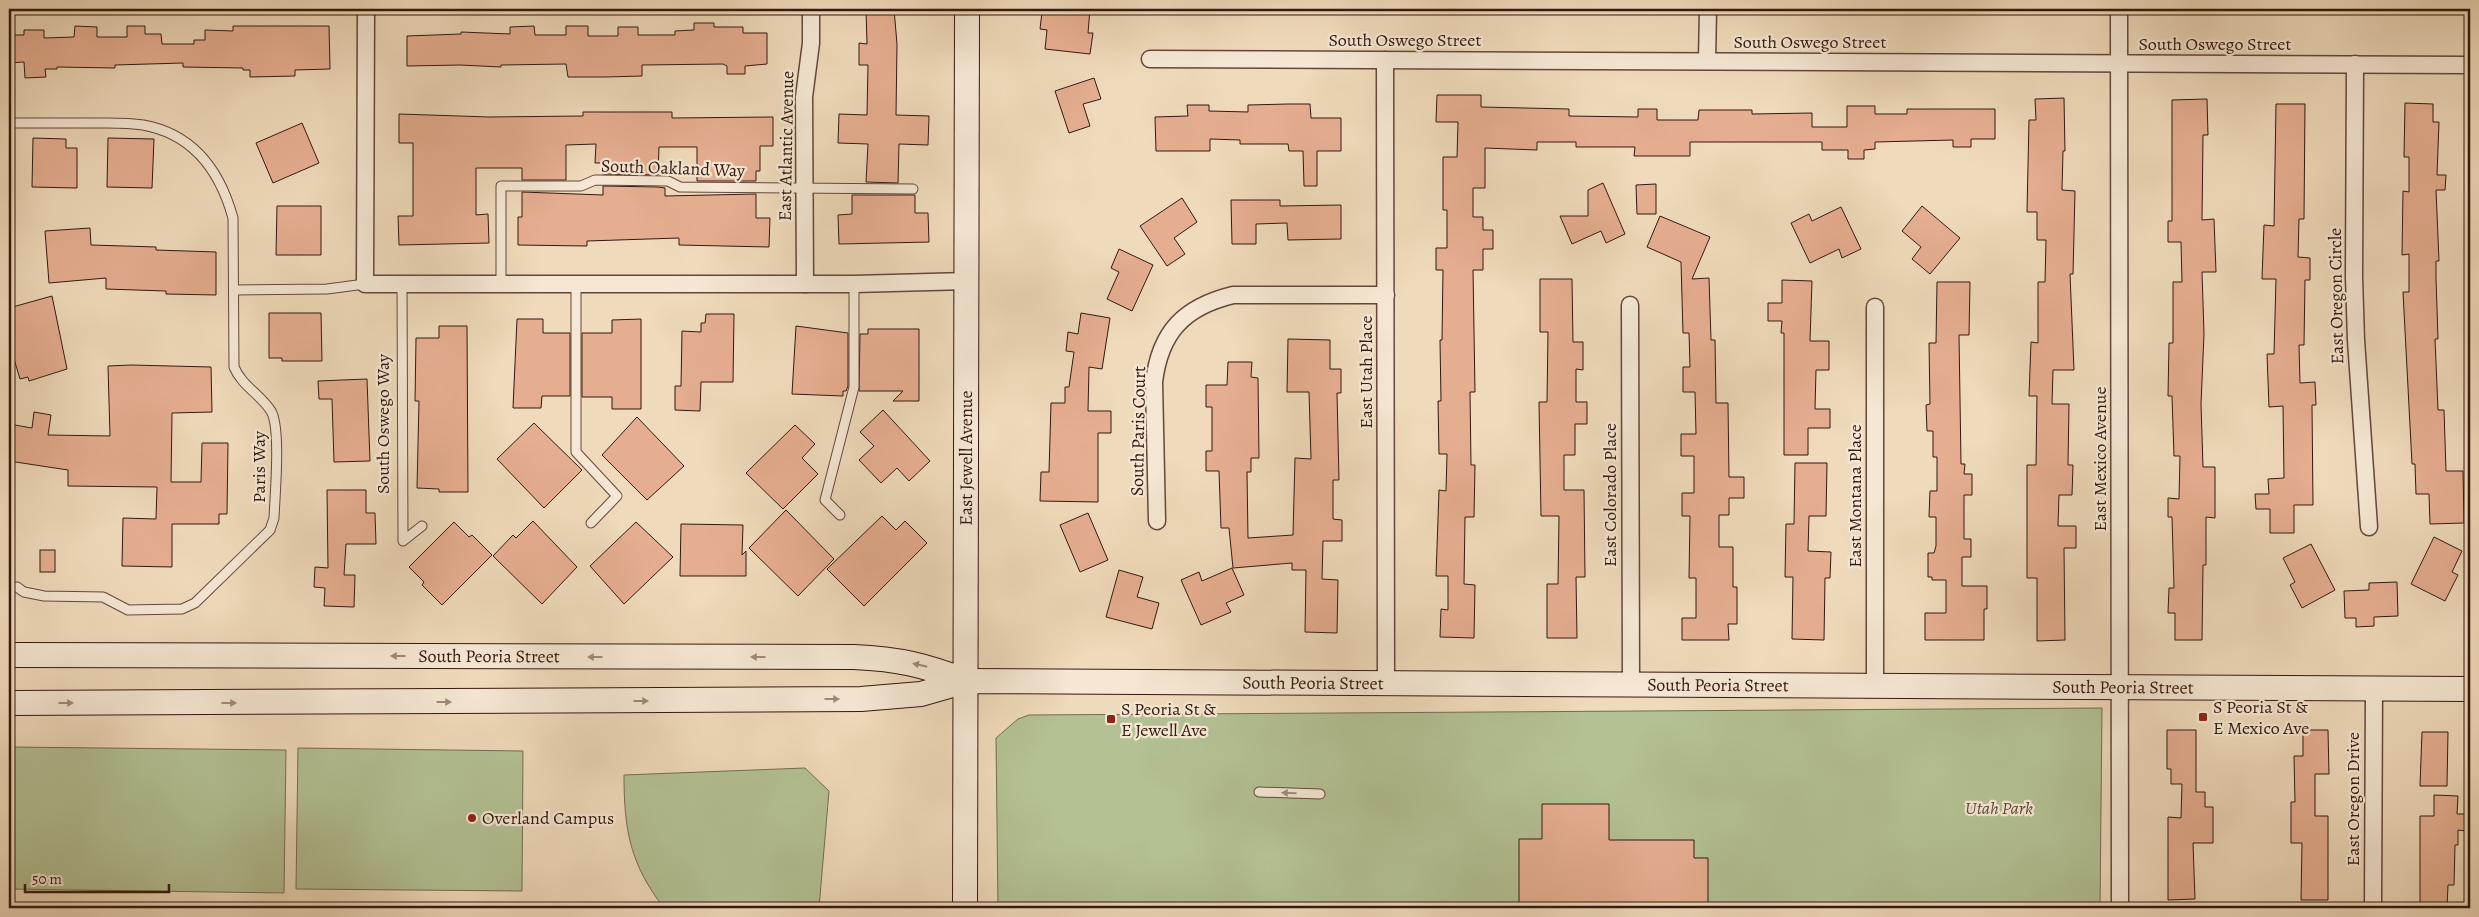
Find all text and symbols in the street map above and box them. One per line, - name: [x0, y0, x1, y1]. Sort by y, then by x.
- street label: South Oswego Street: [1329, 28, 1481, 52]
- street label: South Oswego Street: [1734, 30, 1886, 54]
- street label: South Oswego Street: [2139, 32, 2291, 56]
- street label: East Atlantic Avenue: [773, 71, 799, 221]
- street label: South Oakland Way: [601, 153, 746, 183]
- street label: East Oregon Circle: [2323, 227, 2349, 365]
- street label: East Utah Place: [1354, 315, 1378, 429]
- street label: South Oswego Way: [371, 353, 395, 494]
- street label: South Paris Court: [1125, 366, 1151, 496]
- street label: East Mexico Avenue: [2088, 386, 2112, 532]
- street label: East Jewell Avenue: [954, 390, 978, 526]
- street label: East Colorado Place: [1598, 423, 1622, 567]
- street label: East Montana Place: [1843, 424, 1867, 568]
- street label: Paris Way: [247, 430, 271, 503]
- street label: South Peoria Street: [418, 644, 560, 668]
- one-way arrow: [390, 652, 406, 660]
- one-way arrow: [587, 653, 603, 661]
- one-way arrow: [750, 653, 766, 661]
- one-way arrow: [912, 661, 927, 669]
- street label: South Peoria Street: [1242, 670, 1384, 695]
- street label: South Peoria Street: [1647, 673, 1789, 697]
- street label: South Peoria Street: [2052, 675, 2194, 700]
- one-way arrow: [824, 695, 840, 703]
- place label: S Peoria St & E Mexico Ave: [2213, 695, 2309, 740]
- one-way arrow: [633, 697, 649, 705]
- place label: S Peoria St & E Jewell Ave: [1121, 697, 1216, 742]
- one-way arrow: [436, 698, 452, 706]
- one-way arrow: [58, 699, 74, 707]
- one-way arrow: [221, 699, 237, 707]
- marker: S Peoria St & E Mexico Ave: [2197, 711, 2209, 723]
- marker: S Peoria St & E Jewell Ave: [1105, 713, 1117, 725]
- street label: East Oregon Drive: [2341, 732, 2365, 866]
- one-way arrow: [1281, 789, 1297, 797]
- park label: Utah Park: [1965, 796, 2033, 820]
- place label: Overland Campus: [482, 806, 614, 830]
- marker: Overland Campus: [466, 812, 478, 824]
- scale bar: [25, 862, 169, 894]
- text: 50 m: [32, 869, 62, 889]

